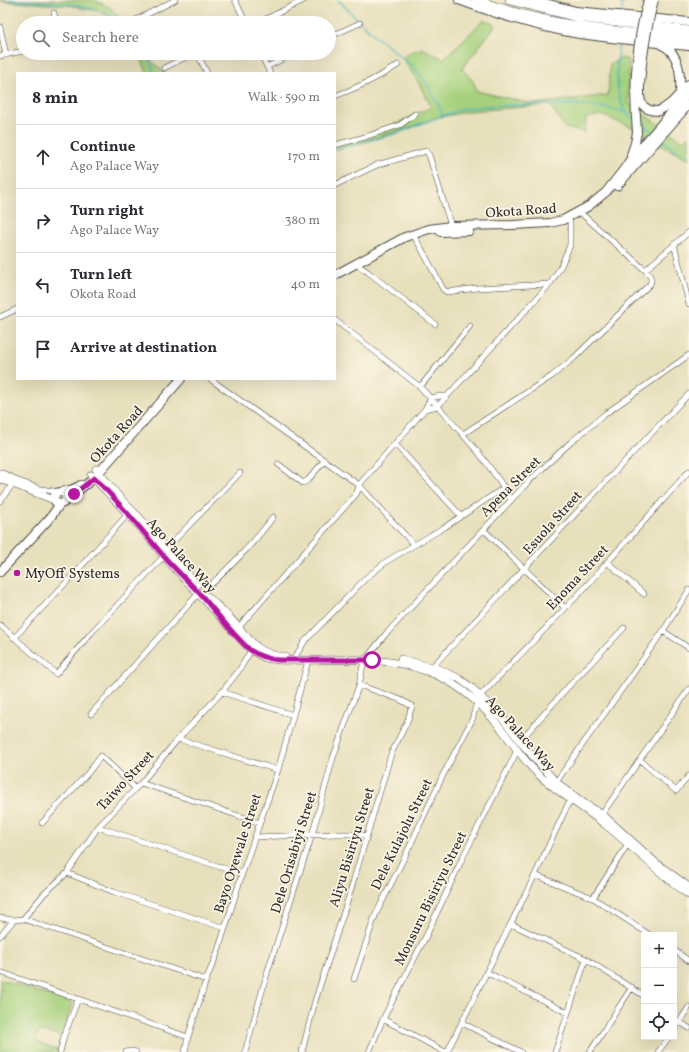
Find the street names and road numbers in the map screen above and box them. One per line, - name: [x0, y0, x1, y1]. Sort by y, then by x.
- street label: Okota Road: [485, 200, 557, 223]
- street label: Okota Road: [86, 402, 148, 468]
- street label: Apena Street: [476, 452, 546, 522]
- street label: Esuola Street: [519, 487, 587, 559]
- street label: Ago Palace Way: [142, 514, 220, 598]
- street label: Enoma Street: [543, 541, 613, 615]
- street label: Ago Palace Way: [481, 692, 559, 776]
- street label: Taiwo Street: [93, 747, 159, 815]
- street label: Dele Kulajolu Street: [367, 776, 438, 894]
- street label: Aliyu Bisiriyu Street: [325, 785, 380, 910]
- street label: Dele Orisabiyi Street: [267, 789, 322, 916]
- street label: Bayo Oyewale Street: [210, 791, 267, 916]
- street label: Monsuru Bisiriyu Street: [391, 828, 472, 969]

